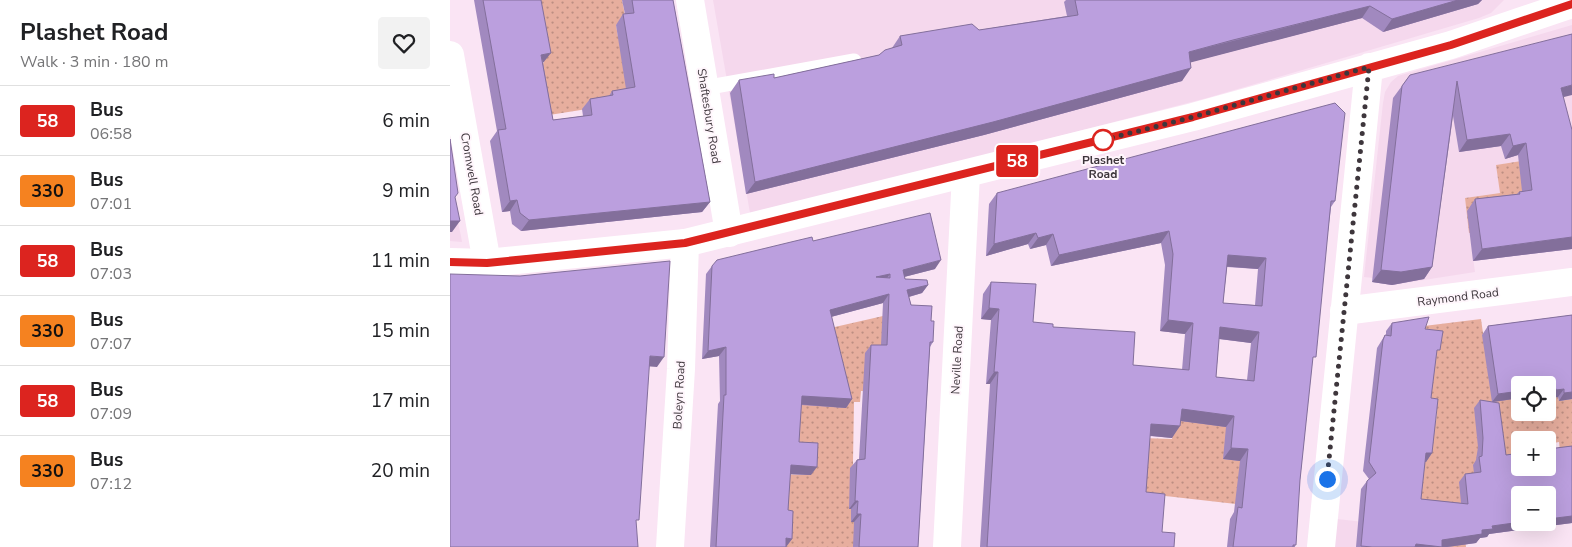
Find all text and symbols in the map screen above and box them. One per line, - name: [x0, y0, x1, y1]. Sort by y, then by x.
- text: Plashet Road: [20, 16, 168, 48]
- button: heart: [378, 17, 430, 69]
- text: Walk · 3 min · 180 m: [20, 51, 168, 73]
- street label: Shaftesbury Road: [694, 67, 724, 165]
- text: Bus: [90, 97, 123, 123]
- text: 6 min: [382, 108, 430, 134]
- text: 58: [37, 109, 58, 133]
- text: 06:58: [90, 123, 132, 145]
- marker: Plashet Road: [1092, 129, 1114, 151]
- street label: Cromwell Road: [457, 131, 487, 217]
- line badge: 58: [994, 145, 1040, 177]
- text: 58: [1006, 149, 1028, 173]
- place label: Plashet Road: [1082, 152, 1124, 182]
- text: Bus: [90, 167, 123, 193]
- text: 9 min: [382, 178, 430, 204]
- text: 330: [31, 179, 64, 203]
- text: 07:01: [90, 193, 132, 215]
- text: Bus: [90, 237, 123, 263]
- text: 11 min: [371, 248, 430, 274]
- text: 58: [37, 249, 58, 273]
- text: 07:03: [90, 263, 132, 285]
- street label: Raymond Road: [1416, 284, 1500, 310]
- text: Bus: [90, 307, 123, 333]
- text: 15 min: [371, 318, 430, 344]
- text: 330: [31, 319, 64, 343]
- street label: Neville Road: [947, 325, 967, 395]
- text: 07:07: [90, 333, 132, 355]
- street label: Boleyn Road: [669, 360, 689, 430]
- map controls: [1511, 376, 1556, 531]
- button: locate: [1511, 376, 1556, 421]
- text: Bus: [90, 377, 123, 403]
- text: 17 min: [371, 388, 430, 414]
- text: 58: [37, 389, 58, 413]
- text: 07:09: [90, 403, 132, 425]
- button: +: [1511, 431, 1556, 476]
- text: Bus: [90, 447, 123, 473]
- text: 20 min: [371, 458, 430, 484]
- text: 330: [31, 459, 64, 483]
- your location: [1315, 467, 1340, 492]
- text: 07:12: [90, 473, 132, 495]
- button: −: [1511, 486, 1556, 531]

